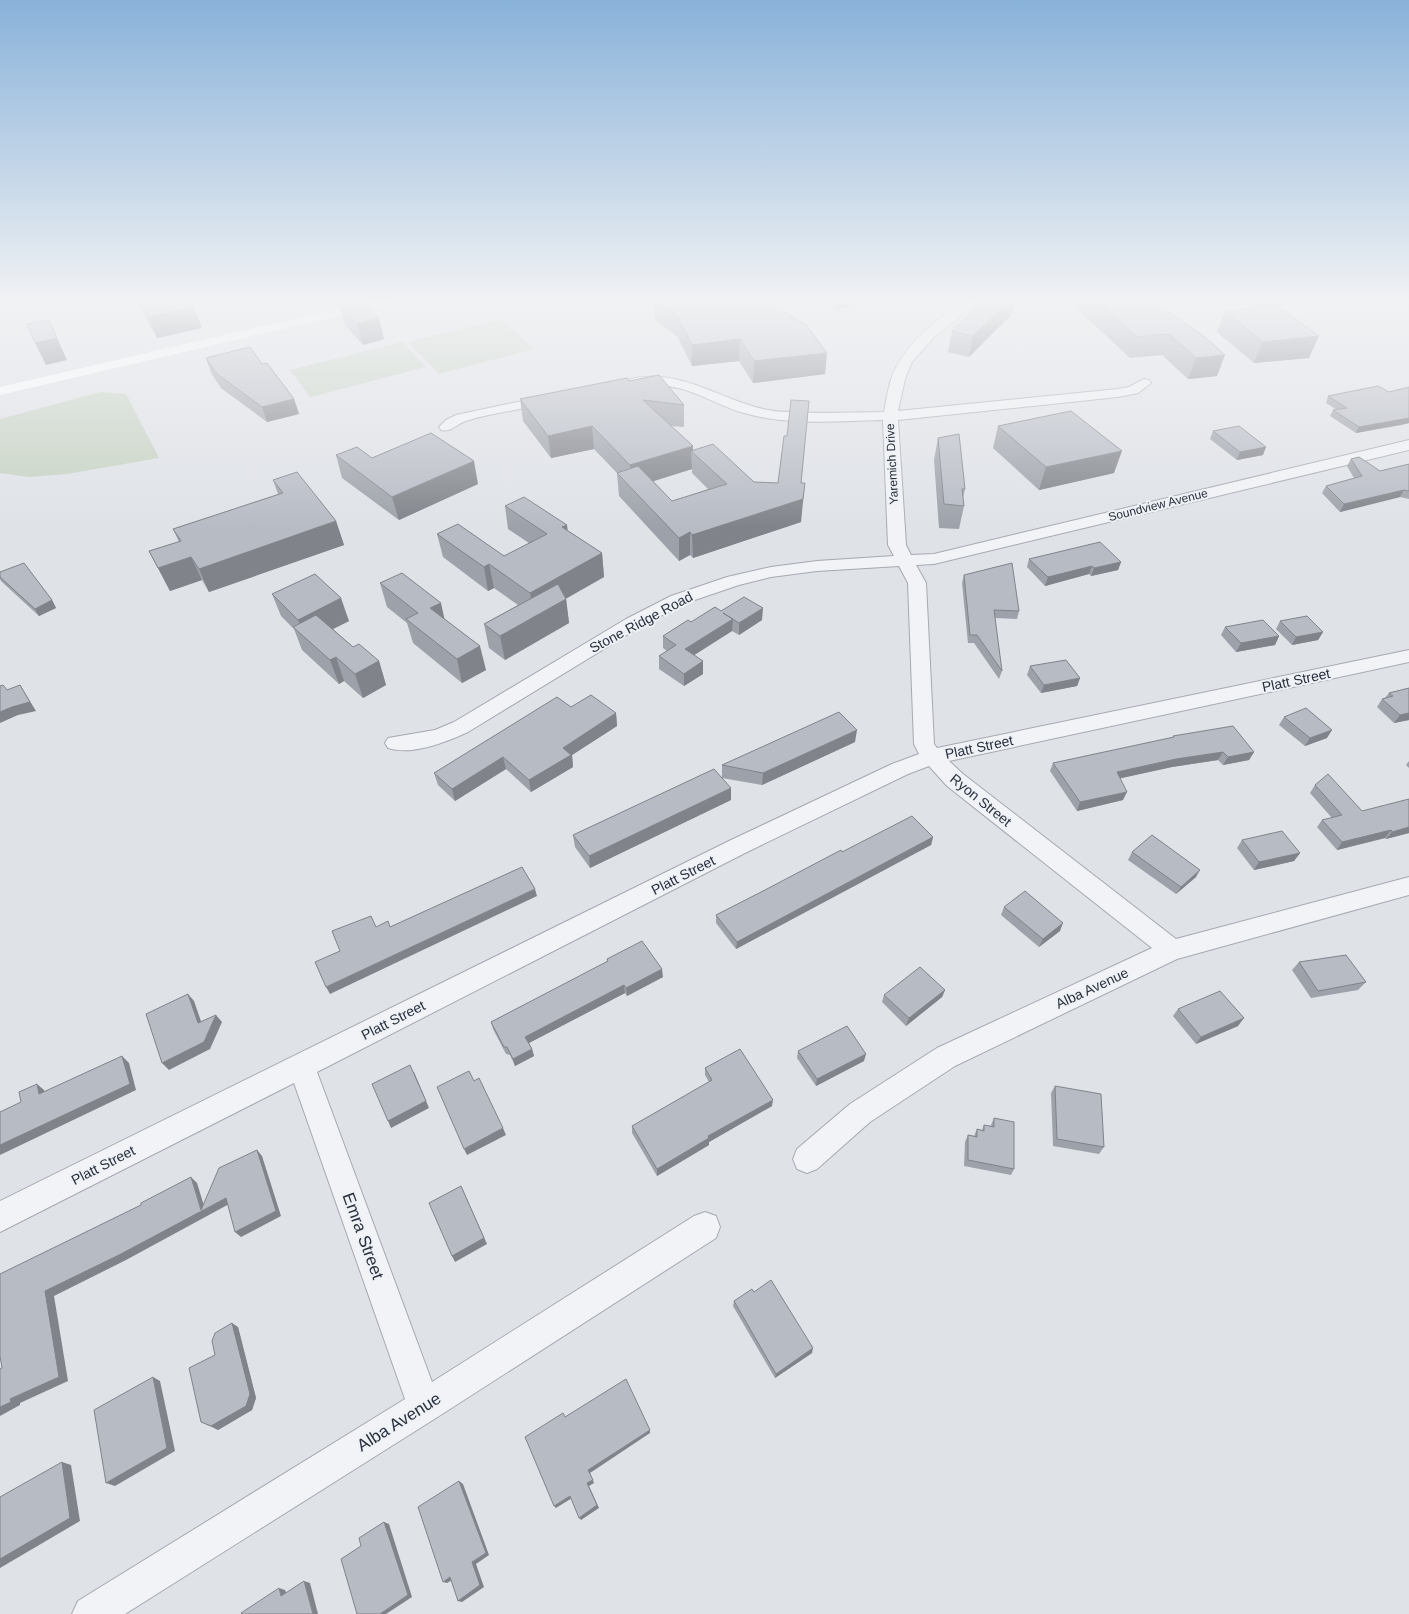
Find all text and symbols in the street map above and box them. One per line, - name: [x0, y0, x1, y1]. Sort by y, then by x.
- street label: Yaremich Drive: [883, 423, 901, 505]
- street label: Soundview Avenue: [1107, 486, 1209, 524]
- street label: Stone Ridge Road: [587, 588, 695, 656]
- street label: Platt Street: [1260, 665, 1332, 695]
- street label: Platt Street: [943, 732, 1015, 762]
- street label: Ryon Street: [947, 771, 1015, 830]
- street label: Platt Street: [649, 852, 718, 898]
- street label: Alba Avenue: [1053, 964, 1131, 1012]
- street label: Platt Street: [359, 997, 428, 1043]
- street label: Platt Street: [69, 1142, 138, 1188]
- street label: Emra Street: [339, 1190, 388, 1282]
- street label: Alba Avenue: [354, 1389, 444, 1455]

